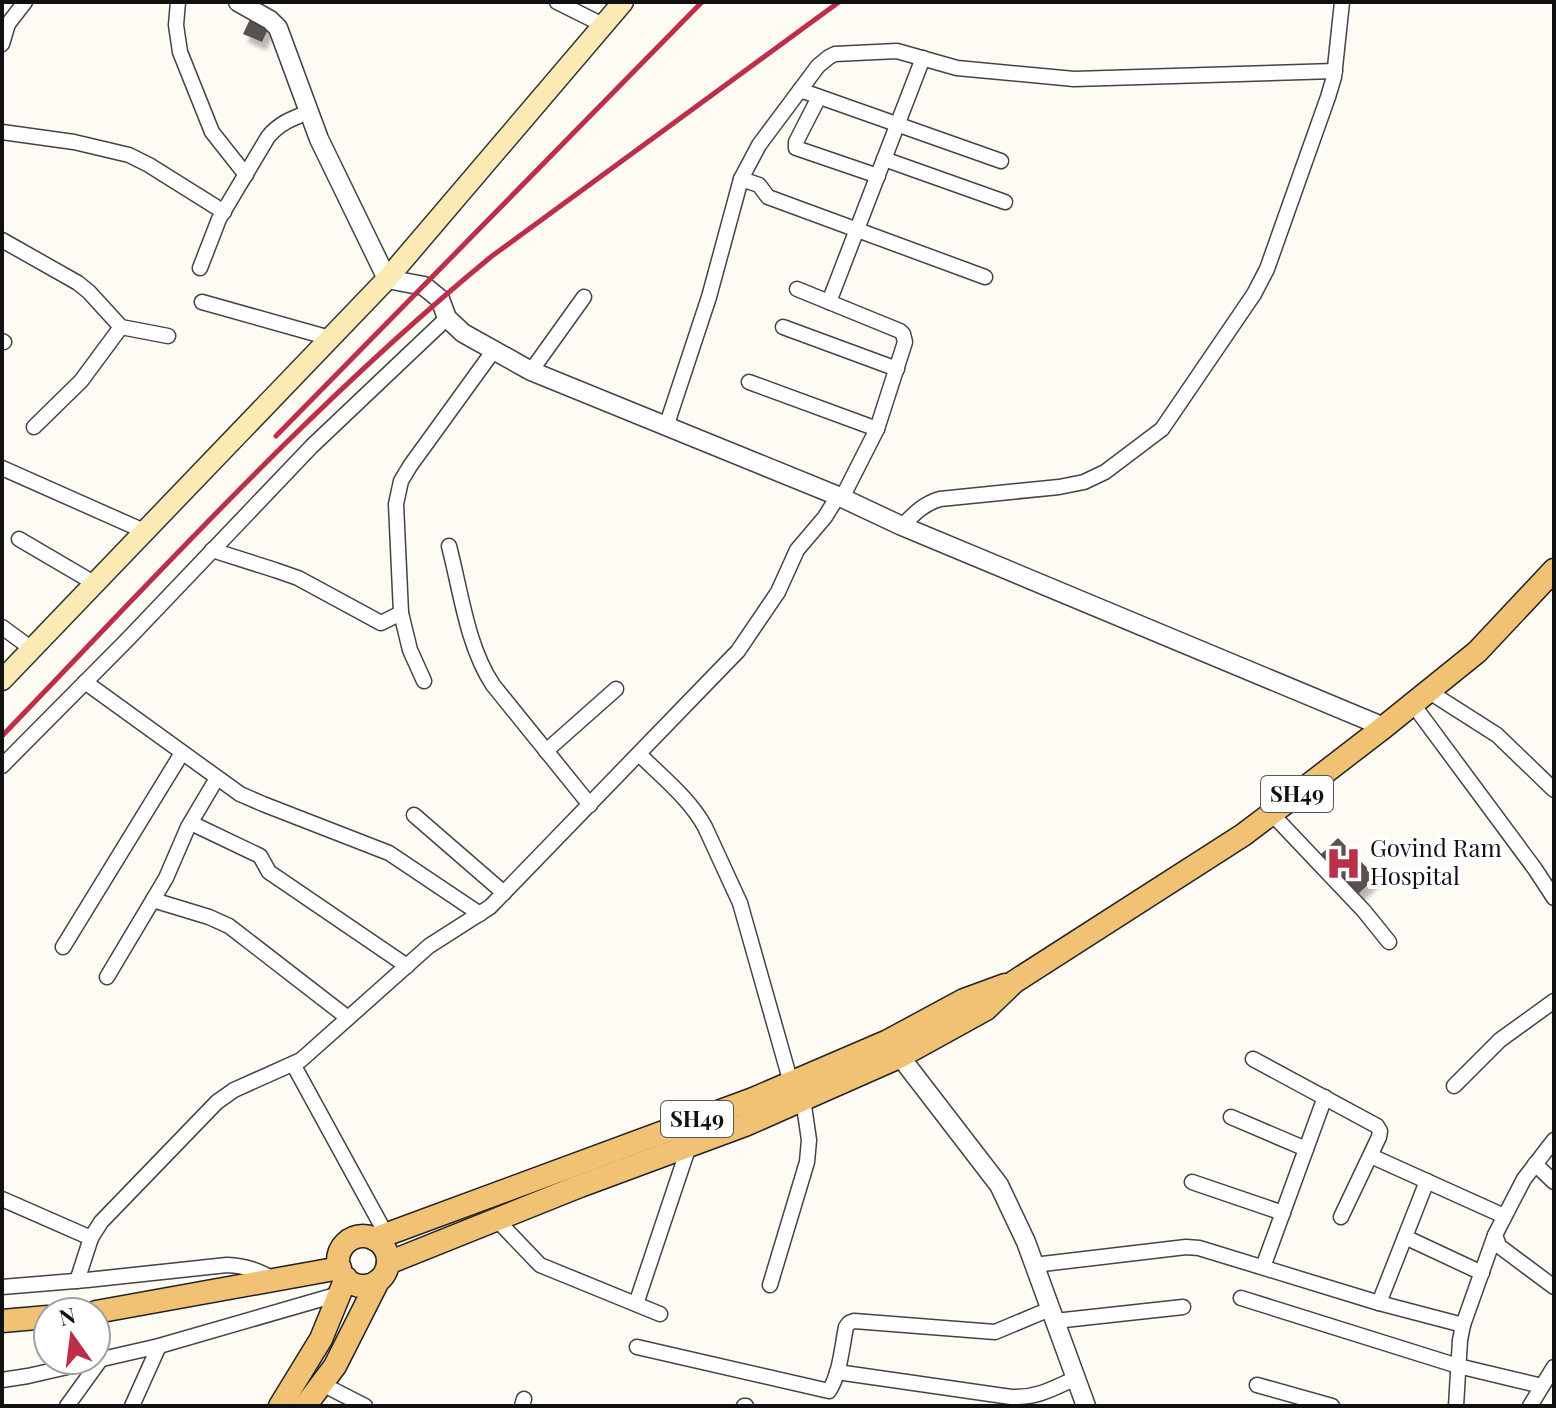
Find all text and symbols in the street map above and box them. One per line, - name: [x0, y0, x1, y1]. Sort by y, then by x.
- road number: SH49: [1261, 776, 1333, 812]
- place label: Govind Ram Hospital: [1370, 831, 1502, 891]
- hospital icon: Govind Ram Hospital: [1325, 844, 1363, 882]
- road number: SH49: [661, 1101, 733, 1137]
- north arrow: [32, 1296, 112, 1376]
- text: N: [56, 1299, 78, 1332]

